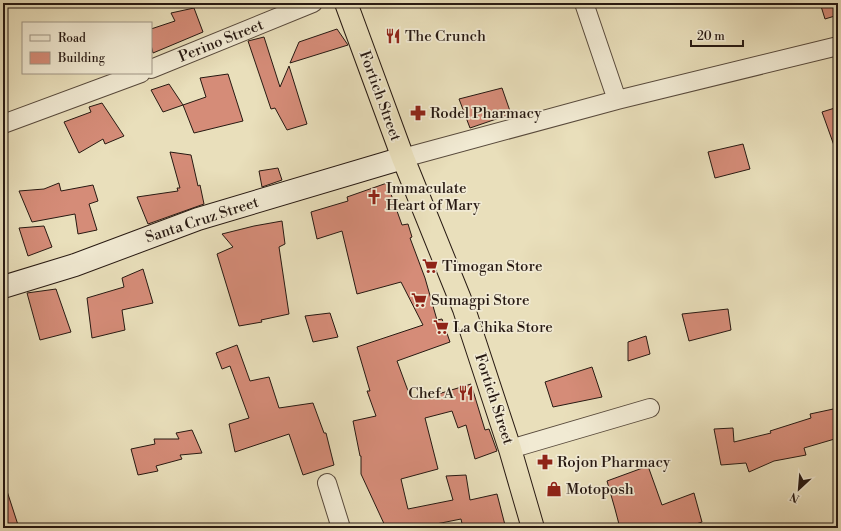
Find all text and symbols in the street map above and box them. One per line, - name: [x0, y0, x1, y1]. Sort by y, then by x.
- street label: Perino Street: [176, 15, 267, 67]
- legend: [22, 22, 152, 74]
- scale bar: [691, 22, 743, 48]
- restaurant icon: The Crunch: [384, 27, 402, 45]
- place label: The Crunch: [405, 27, 486, 46]
- text: 20 m: [697, 29, 725, 44]
- text: Road: [58, 31, 86, 46]
- street label: Fortich Street: [355, 48, 405, 144]
- text: Building: [57, 51, 106, 66]
- pharmacy icon: Rodel Pharmacy: [409, 104, 427, 122]
- place label: Rodel Pharmacy: [430, 104, 542, 123]
- place label: Immaculate Heart of Mary: [386, 179, 481, 215]
- church icon: Immaculate Heart of Mary: [365, 188, 383, 206]
- street label: Santa Cruz Street: [143, 192, 262, 247]
- supermarket icon: Timogan Store: [421, 257, 439, 275]
- place label: Timogan Store: [442, 257, 542, 276]
- supermarket icon: Sumagpi Store: [410, 291, 428, 309]
- place label: Sumagpi Store: [431, 291, 529, 310]
- supermarket icon: La Chika Store: [432, 318, 450, 336]
- place label: La Chika Store: [453, 318, 553, 337]
- street label: Fortich Street: [470, 351, 518, 448]
- place label: Chef A: [408, 384, 455, 403]
- restaurant icon: Chef A: [457, 384, 475, 402]
- pharmacy icon: Rojon Pharmacy: [536, 453, 554, 471]
- place label: Rojon Pharmacy: [557, 453, 671, 472]
- north arrow: [779, 469, 819, 509]
- shop icon: Motoposh: [545, 480, 563, 498]
- place label: Motoposh: [566, 480, 634, 499]
- text: N: [788, 489, 802, 505]

